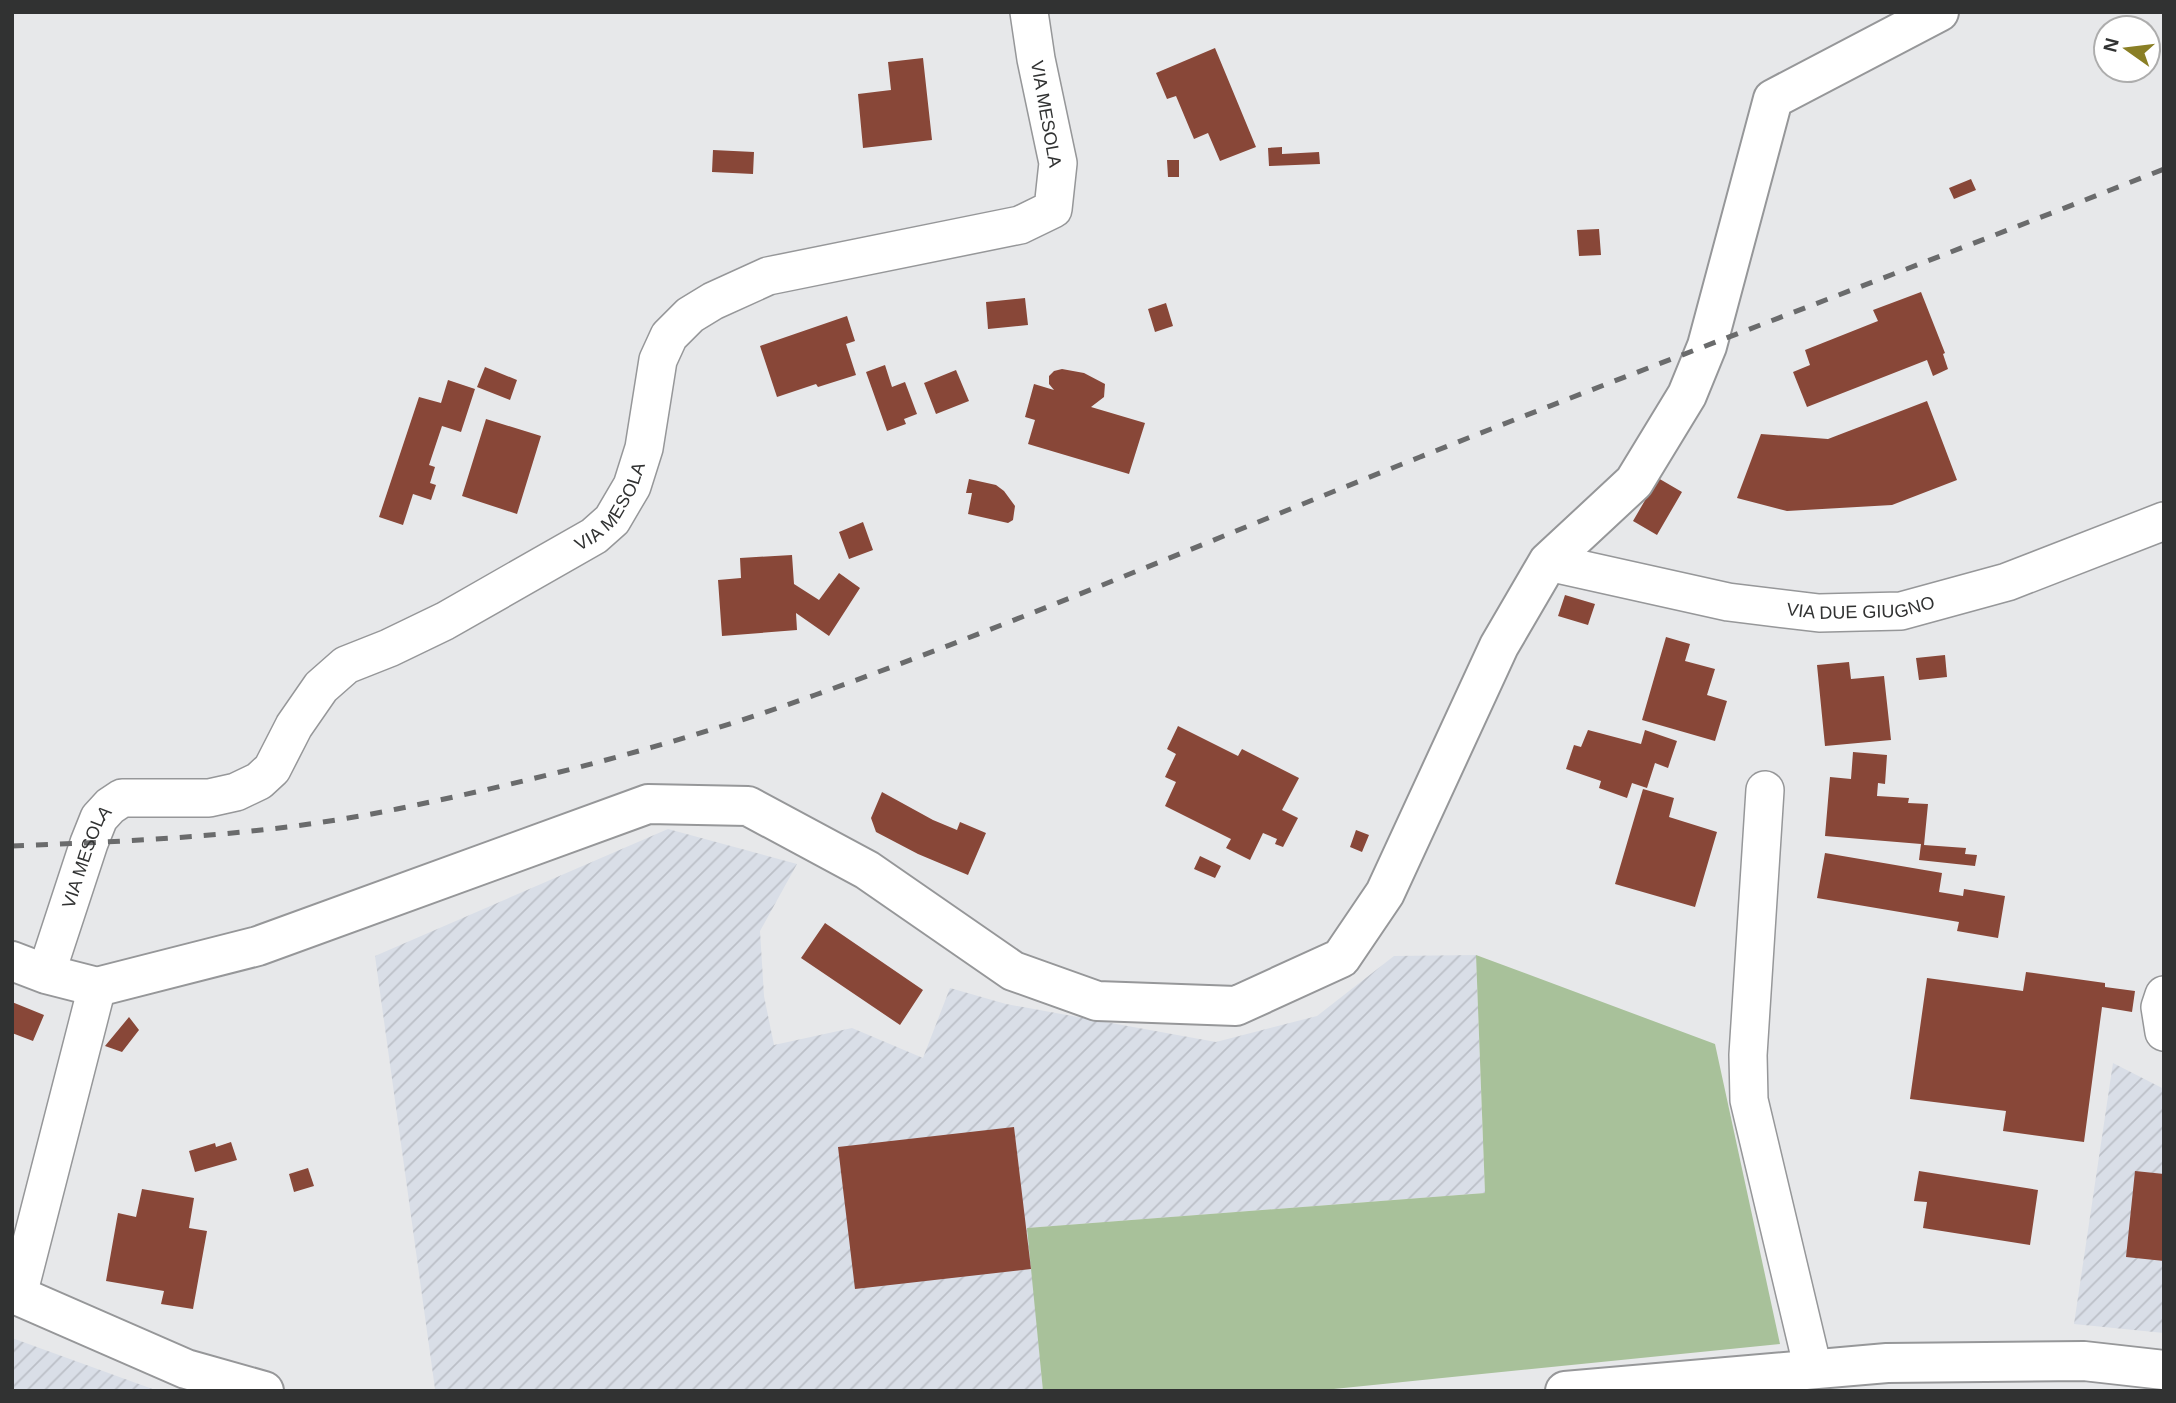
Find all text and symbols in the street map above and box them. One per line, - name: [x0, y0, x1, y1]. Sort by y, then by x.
- north arrow: [2092, 14, 2162, 84]
- text: N: [2099, 36, 2123, 54]
- street label: VIA MESOLA: [1027, 59, 1065, 169]
- street label: VIA MESOLA: [571, 460, 649, 555]
- street label: VIA DUE GIUGNO: [1785, 592, 1937, 623]
- street label: VIA MESOLA: [58, 801, 115, 911]

